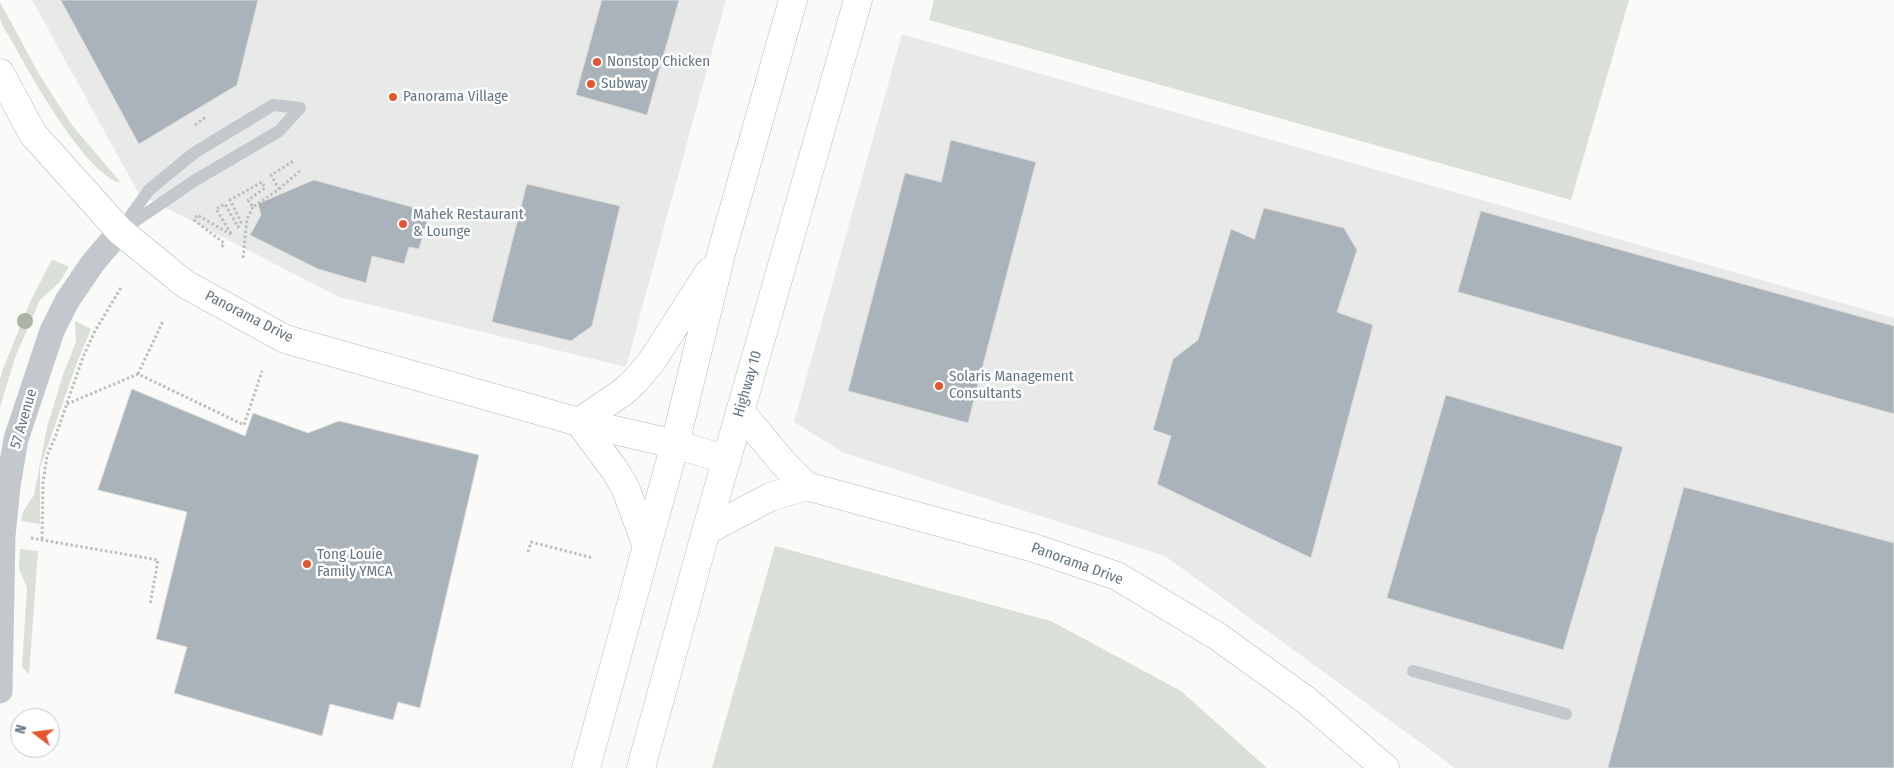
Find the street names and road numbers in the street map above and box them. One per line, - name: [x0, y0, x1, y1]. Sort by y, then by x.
- street label: Panorama Drive: [202, 287, 296, 347]
- street label: Highway 10: [730, 349, 766, 419]
- street label: 57 Avenue: [7, 387, 41, 451]
- street label: Panorama Drive: [1029, 539, 1125, 589]

